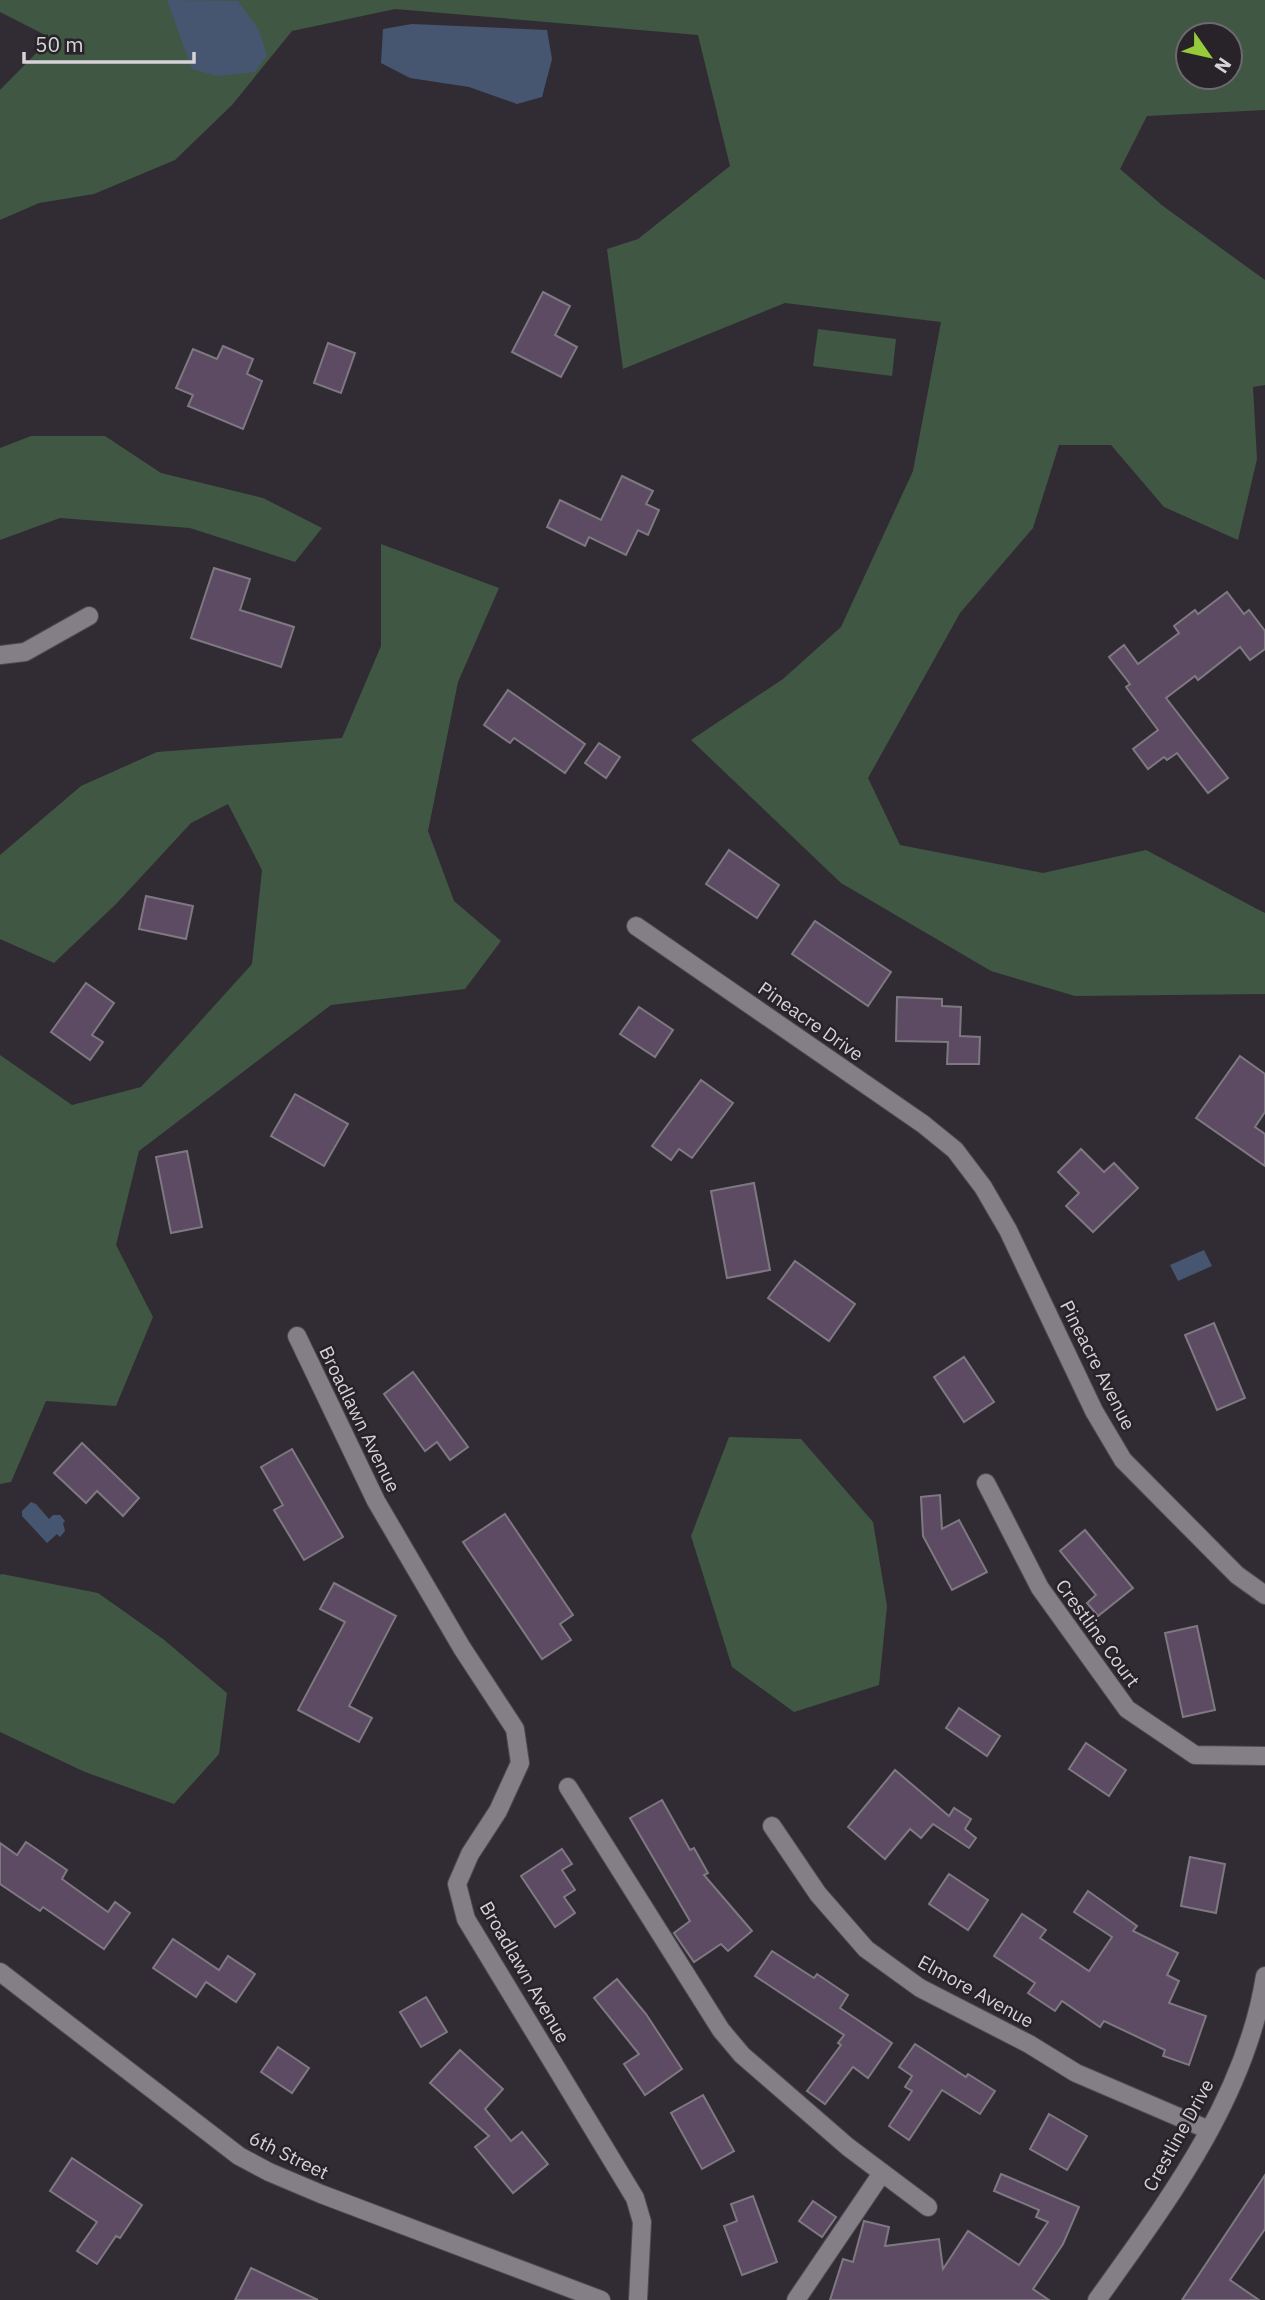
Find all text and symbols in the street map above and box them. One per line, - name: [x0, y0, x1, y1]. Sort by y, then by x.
- scale bar: [24, 21, 194, 65]
- north arrow: [1174, 21, 1244, 91]
- text: 50 m: [35, 30, 84, 58]
- text: N: [1209, 53, 1237, 78]
- street label: Pineacre Drive: [754, 976, 868, 1066]
- street label: Pineacre Avenue: [1055, 1296, 1141, 1434]
- street label: Broadlawn Avenue: [314, 1342, 406, 1496]
- street label: Crestline Court: [1051, 1574, 1145, 1692]
- street label: Broadlawn Avenue: [475, 1897, 575, 2047]
- street label: Elmore Avenue: [914, 1949, 1038, 2033]
- street label: Crestline Drive: [1137, 2075, 1219, 2195]
- street label: 6th Street: [245, 2125, 333, 2185]

